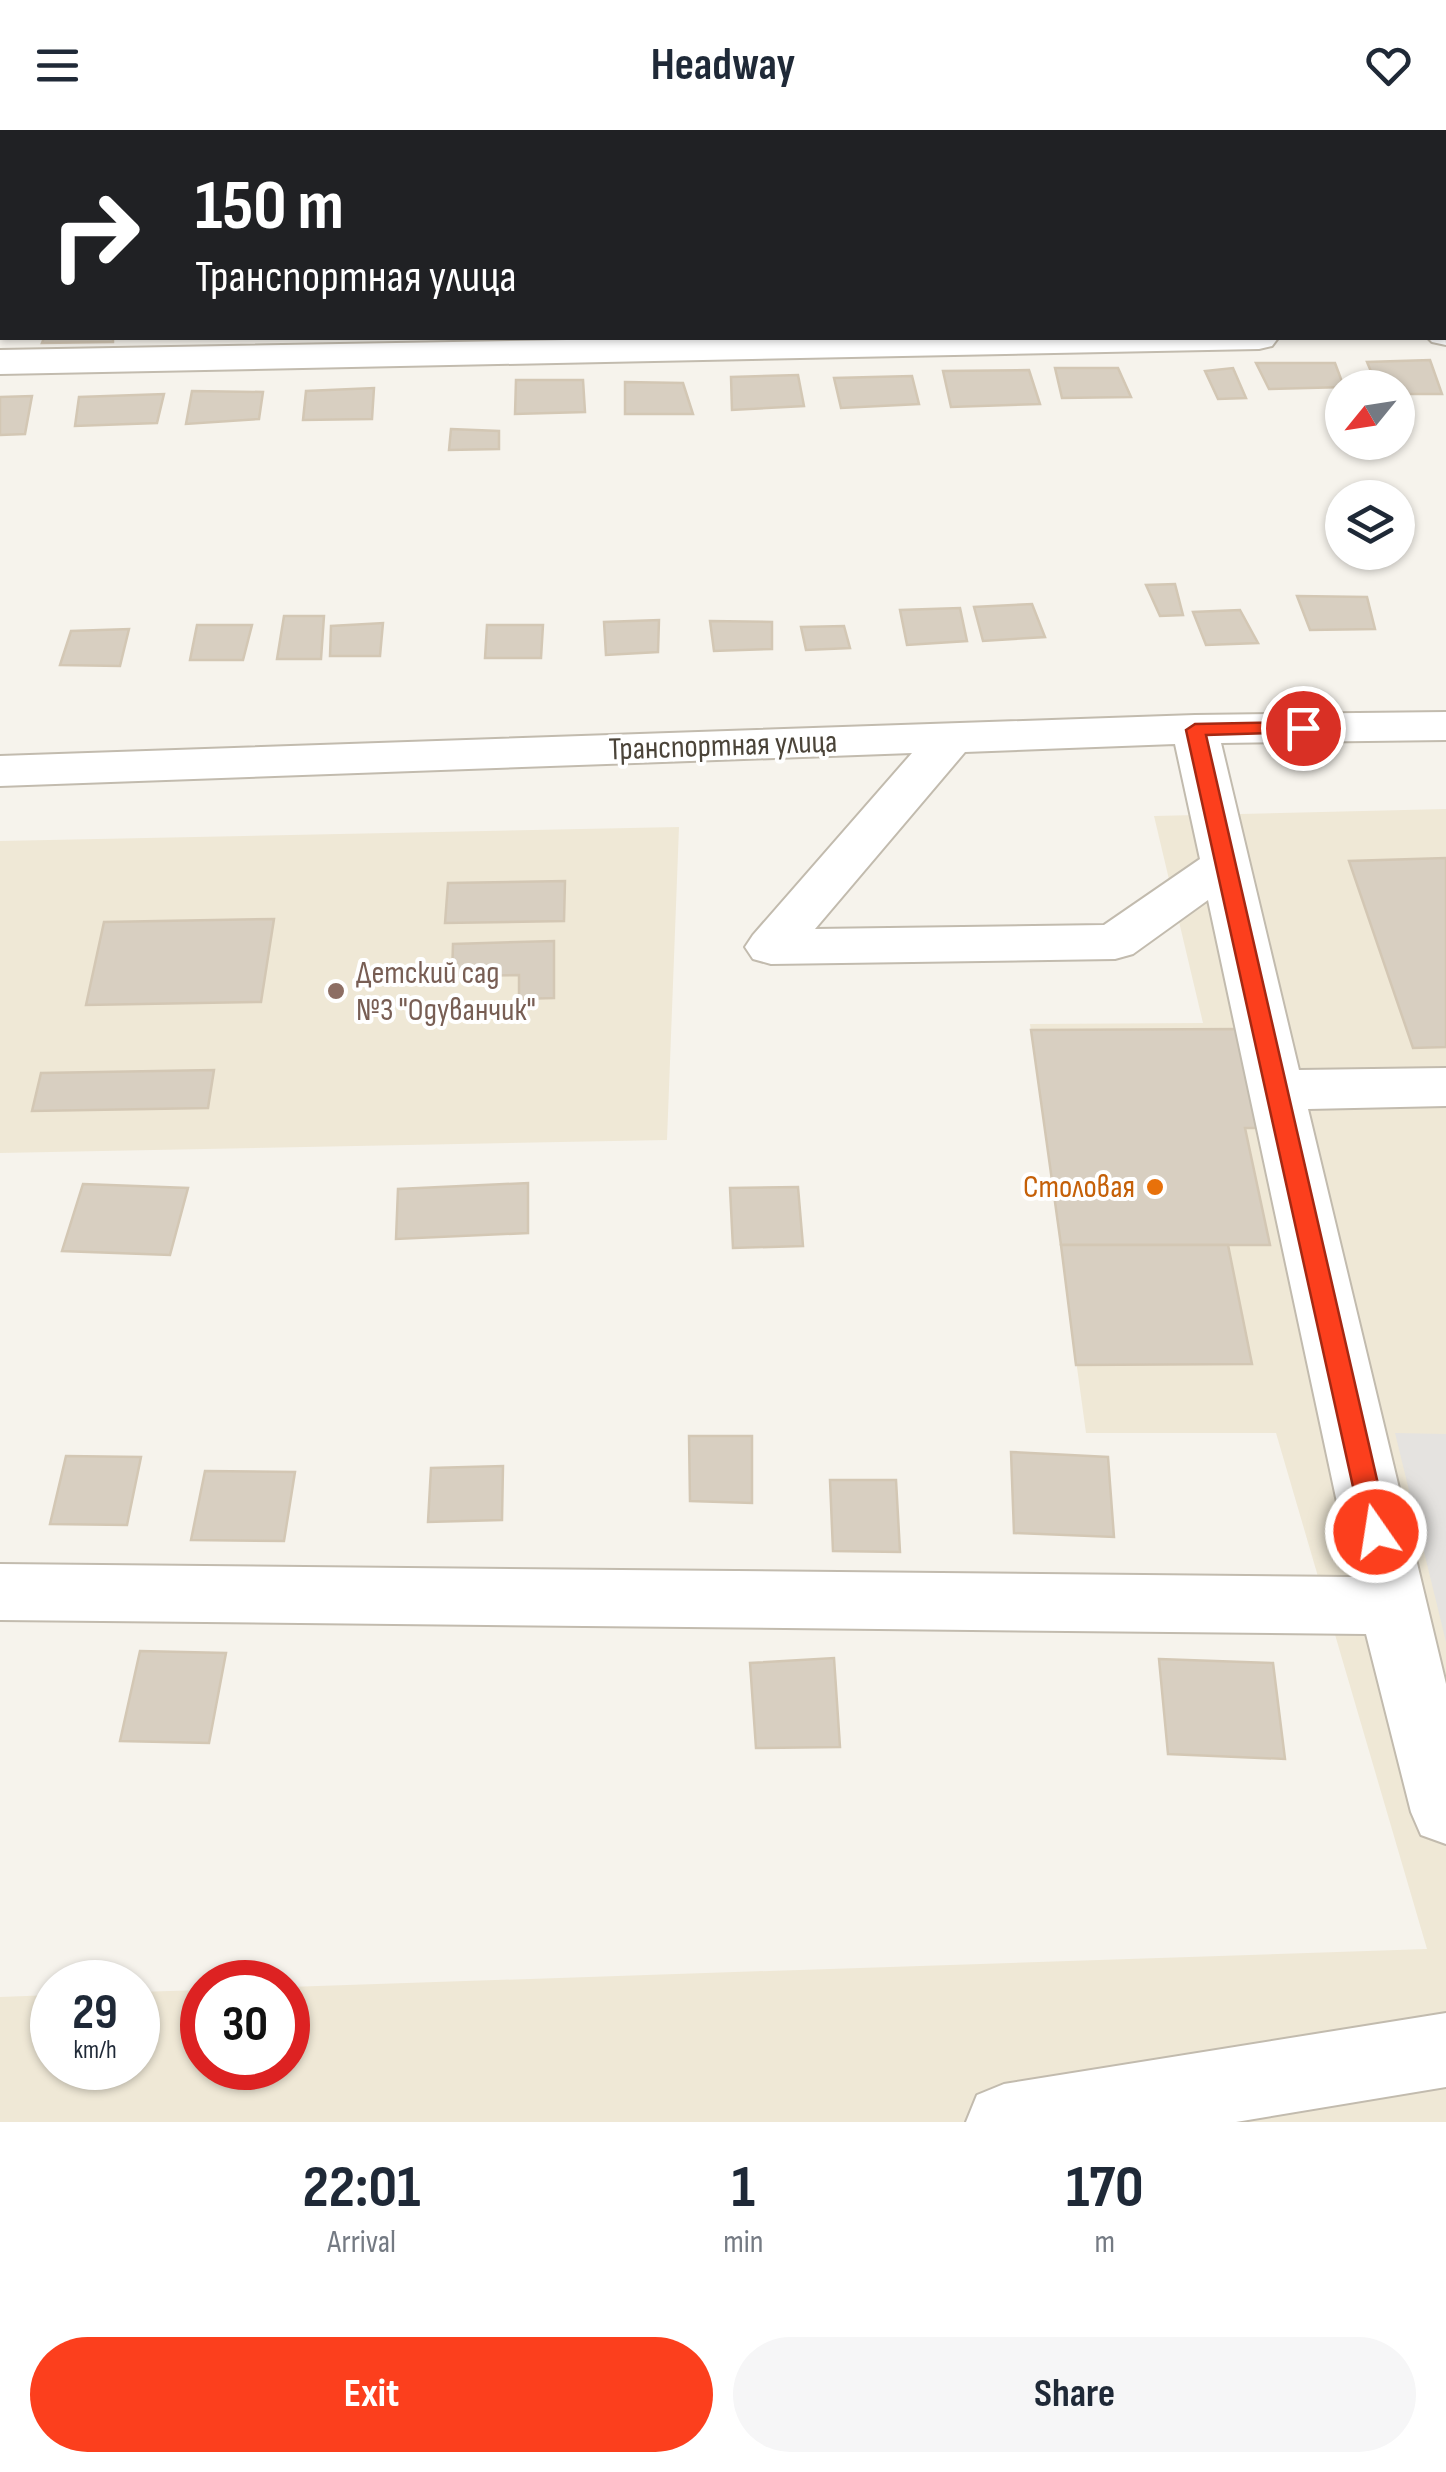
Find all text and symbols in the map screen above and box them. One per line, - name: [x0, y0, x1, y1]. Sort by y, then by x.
- icon: menu: [30, 38, 85, 93]
- text: Headway: [651, 38, 795, 93]
- icon: heart: [1361, 38, 1416, 93]
- text: 150 m: [195, 165, 344, 249]
- icon: right: [30, 170, 160, 300]
- text: Транспортная улица: [195, 250, 517, 305]
- north arrow: [1325, 370, 1415, 460]
- map controls: [1325, 370, 1415, 570]
- button: layers: [1325, 480, 1415, 570]
- pin: [1261, 686, 1346, 771]
- icon: arrive: [1276, 701, 1331, 756]
- street label: Транспортная улица: [608, 723, 838, 769]
- place label: Детский сад №3 "Одуванчик": [356, 954, 536, 1030]
- marker: Детский сад №3 "Одуванчик": [325, 980, 347, 1002]
- place label: Столовая: [1023, 1168, 1135, 1207]
- marker: Столовая: [1144, 1176, 1166, 1198]
- position arrow: [1324, 1480, 1428, 1584]
- speed limit sign: 30: [180, 1960, 310, 2090]
- text: 29: [72, 1983, 118, 2043]
- text: km/h: [73, 2035, 117, 2066]
- text: 22:01: [303, 2152, 421, 2224]
- text: 1: [731, 2152, 755, 2224]
- text: 170: [1066, 2152, 1143, 2224]
- text: Arrival: [327, 2223, 396, 2262]
- text: min: [723, 2223, 763, 2262]
- text: m: [1094, 2223, 1115, 2262]
- button: Exit: [30, 2337, 713, 2452]
- button: Share: [733, 2337, 1416, 2452]

